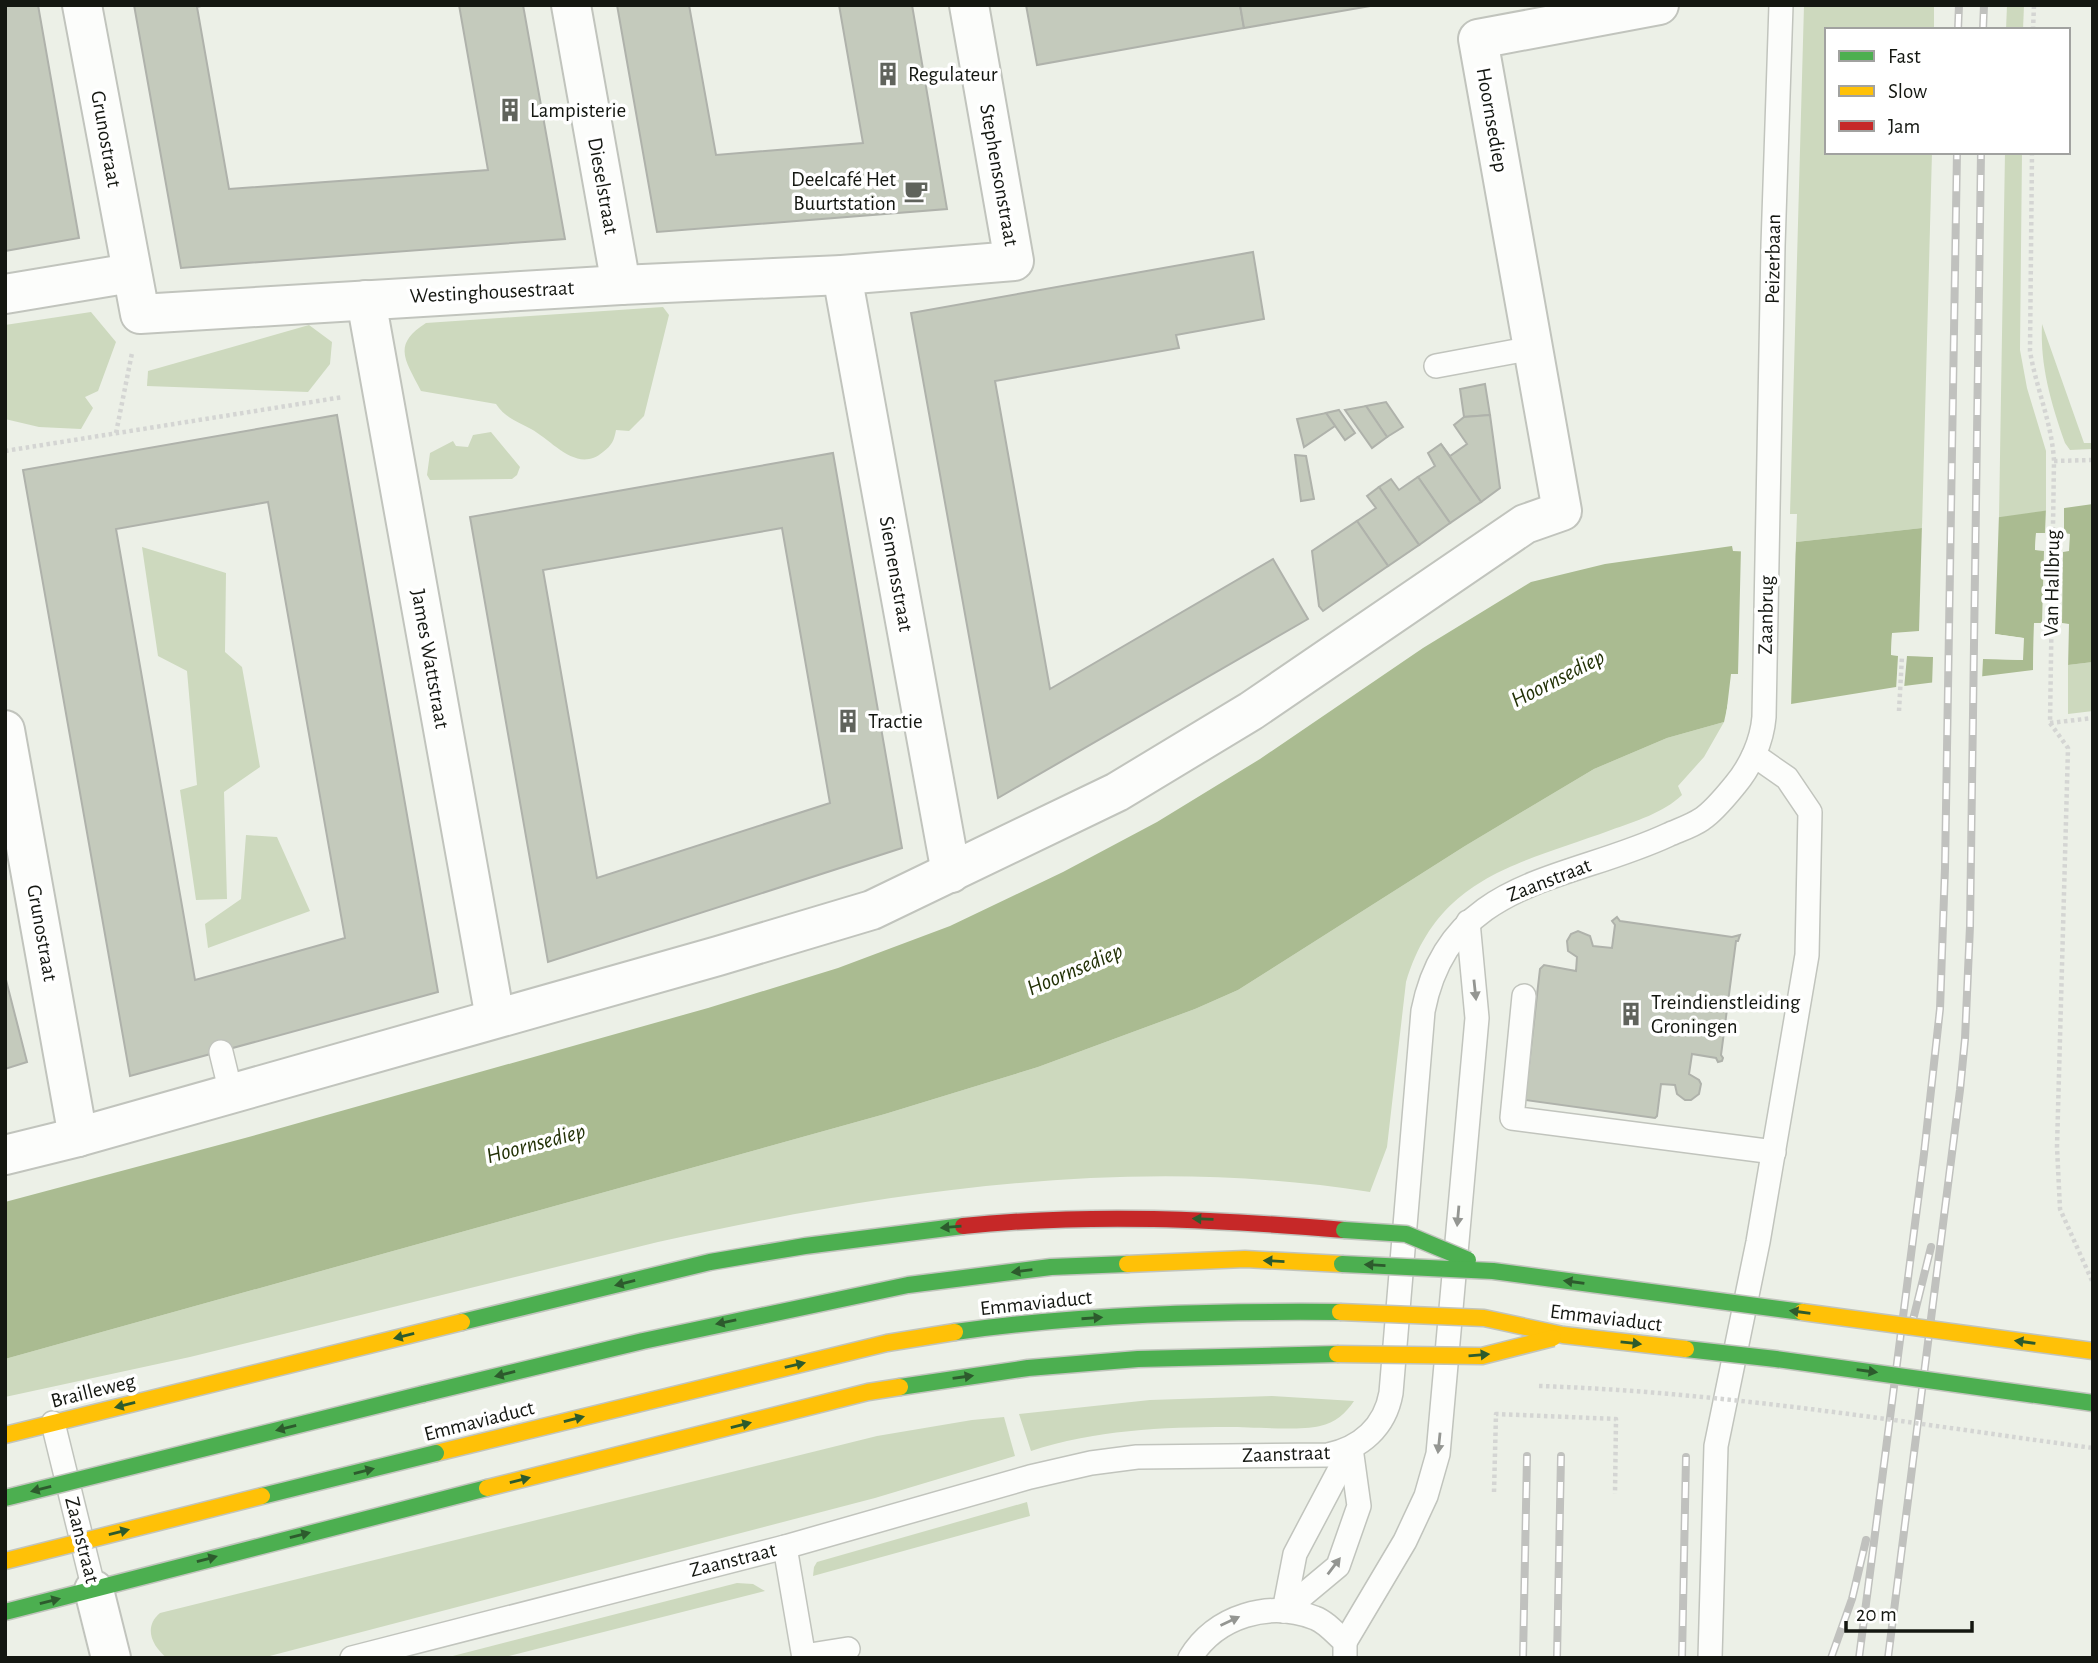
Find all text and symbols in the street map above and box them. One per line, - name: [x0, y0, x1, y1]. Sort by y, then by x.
- legend: [1825, 28, 2070, 154]
- text: Fast: [1888, 46, 1921, 67]
- building icon: Regulateur: [874, 60, 902, 88]
- place label: Regulateur: [908, 64, 998, 85]
- street label: Hoornsediep: [1472, 66, 1512, 174]
- text: Slow: [1888, 81, 1927, 102]
- street label: Grunostraat: [87, 89, 125, 189]
- building icon: Lampisterie: [496, 96, 524, 124]
- place label: Lampisterie: [530, 100, 626, 121]
- street label: Stephensonstraat: [976, 102, 1022, 248]
- text: Jam: [1888, 116, 1920, 137]
- street label: Dieselstraat: [584, 136, 622, 236]
- place label: Deelcafé Het Buurtstation: [791, 169, 896, 214]
- cafe icon: Deelcafé Het Buurtstation: [902, 177, 930, 205]
- street label: Peizerbaan: [1762, 214, 1784, 304]
- street label: Westinghousestraat: [409, 277, 575, 307]
- street label: Siemensstraat: [876, 515, 917, 634]
- street label: Van Hallbrug: [2041, 529, 2063, 637]
- street label: Zaanbrug: [1755, 574, 1777, 655]
- street label: James Wattstraat: [407, 588, 453, 731]
- water label: Hoornsediep: [1508, 646, 1608, 712]
- building icon: Tractie: [834, 707, 862, 735]
- place label: Tractie: [868, 711, 923, 732]
- street label: Zaanstraat: [1504, 854, 1594, 906]
- street label: Grunostraat: [23, 883, 61, 983]
- water label: Hoornsediep: [1024, 940, 1126, 1000]
- one-way arrow: [1469, 979, 1480, 1001]
- place label: Treindienstleiding Groningen: [1651, 992, 1801, 1037]
- building icon: Treindienstleiding Groningen: [1617, 1000, 1645, 1028]
- water label: Hoornsediep: [484, 1120, 588, 1168]
- one-way arrow: [1452, 1206, 1463, 1228]
- one-way arrow: [1191, 1214, 1213, 1225]
- one-way arrow: [940, 1222, 962, 1233]
- one-way arrow: [1263, 1255, 1285, 1266]
- one-way arrow: [1364, 1260, 1386, 1271]
- one-way arrow: [1011, 1265, 1033, 1276]
- one-way arrow: [1563, 1276, 1585, 1287]
- one-way arrow: [614, 1277, 636, 1288]
- street label: Emmaviaduct: [979, 1287, 1093, 1319]
- street label: Emmaviaduct: [1549, 1301, 1664, 1335]
- one-way arrow: [1788, 1306, 1810, 1317]
- one-way arrow: [1081, 1312, 1103, 1323]
- one-way arrow: [715, 1317, 737, 1328]
- one-way arrow: [393, 1331, 415, 1342]
- one-way arrow: [1620, 1337, 1642, 1348]
- one-way arrow: [2014, 1337, 2036, 1348]
- one-way arrow: [1468, 1349, 1490, 1360]
- one-way arrow: [784, 1359, 806, 1370]
- one-way arrow: [1857, 1366, 1879, 1377]
- one-way arrow: [494, 1369, 516, 1380]
- street label: Brailleweg: [49, 1370, 138, 1412]
- one-way arrow: [952, 1371, 974, 1382]
- street label: Emmaviaduct: [422, 1397, 537, 1445]
- one-way arrow: [114, 1400, 136, 1411]
- one-way arrow: [563, 1413, 585, 1424]
- one-way arrow: [730, 1419, 752, 1430]
- one-way arrow: [274, 1423, 296, 1434]
- one-way arrow: [1433, 1432, 1444, 1454]
- street label: Zaanstraat: [1242, 1442, 1331, 1466]
- one-way arrow: [353, 1465, 375, 1476]
- one-way arrow: [509, 1474, 531, 1485]
- one-way arrow: [30, 1484, 52, 1495]
- street label: Zaanstraat: [61, 1495, 103, 1586]
- one-way arrow: [108, 1526, 130, 1537]
- one-way arrow: [289, 1529, 311, 1540]
- street label: Zaanstraat: [688, 1539, 779, 1581]
- one-way arrow: [196, 1553, 218, 1564]
- one-way arrow: [1327, 1556, 1341, 1575]
- scale bar: [1846, 1590, 1972, 1634]
- one-way arrow: [39, 1595, 61, 1606]
- text: 20 m: [1856, 1604, 1897, 1625]
- one-way arrow: [1221, 1616, 1241, 1628]

